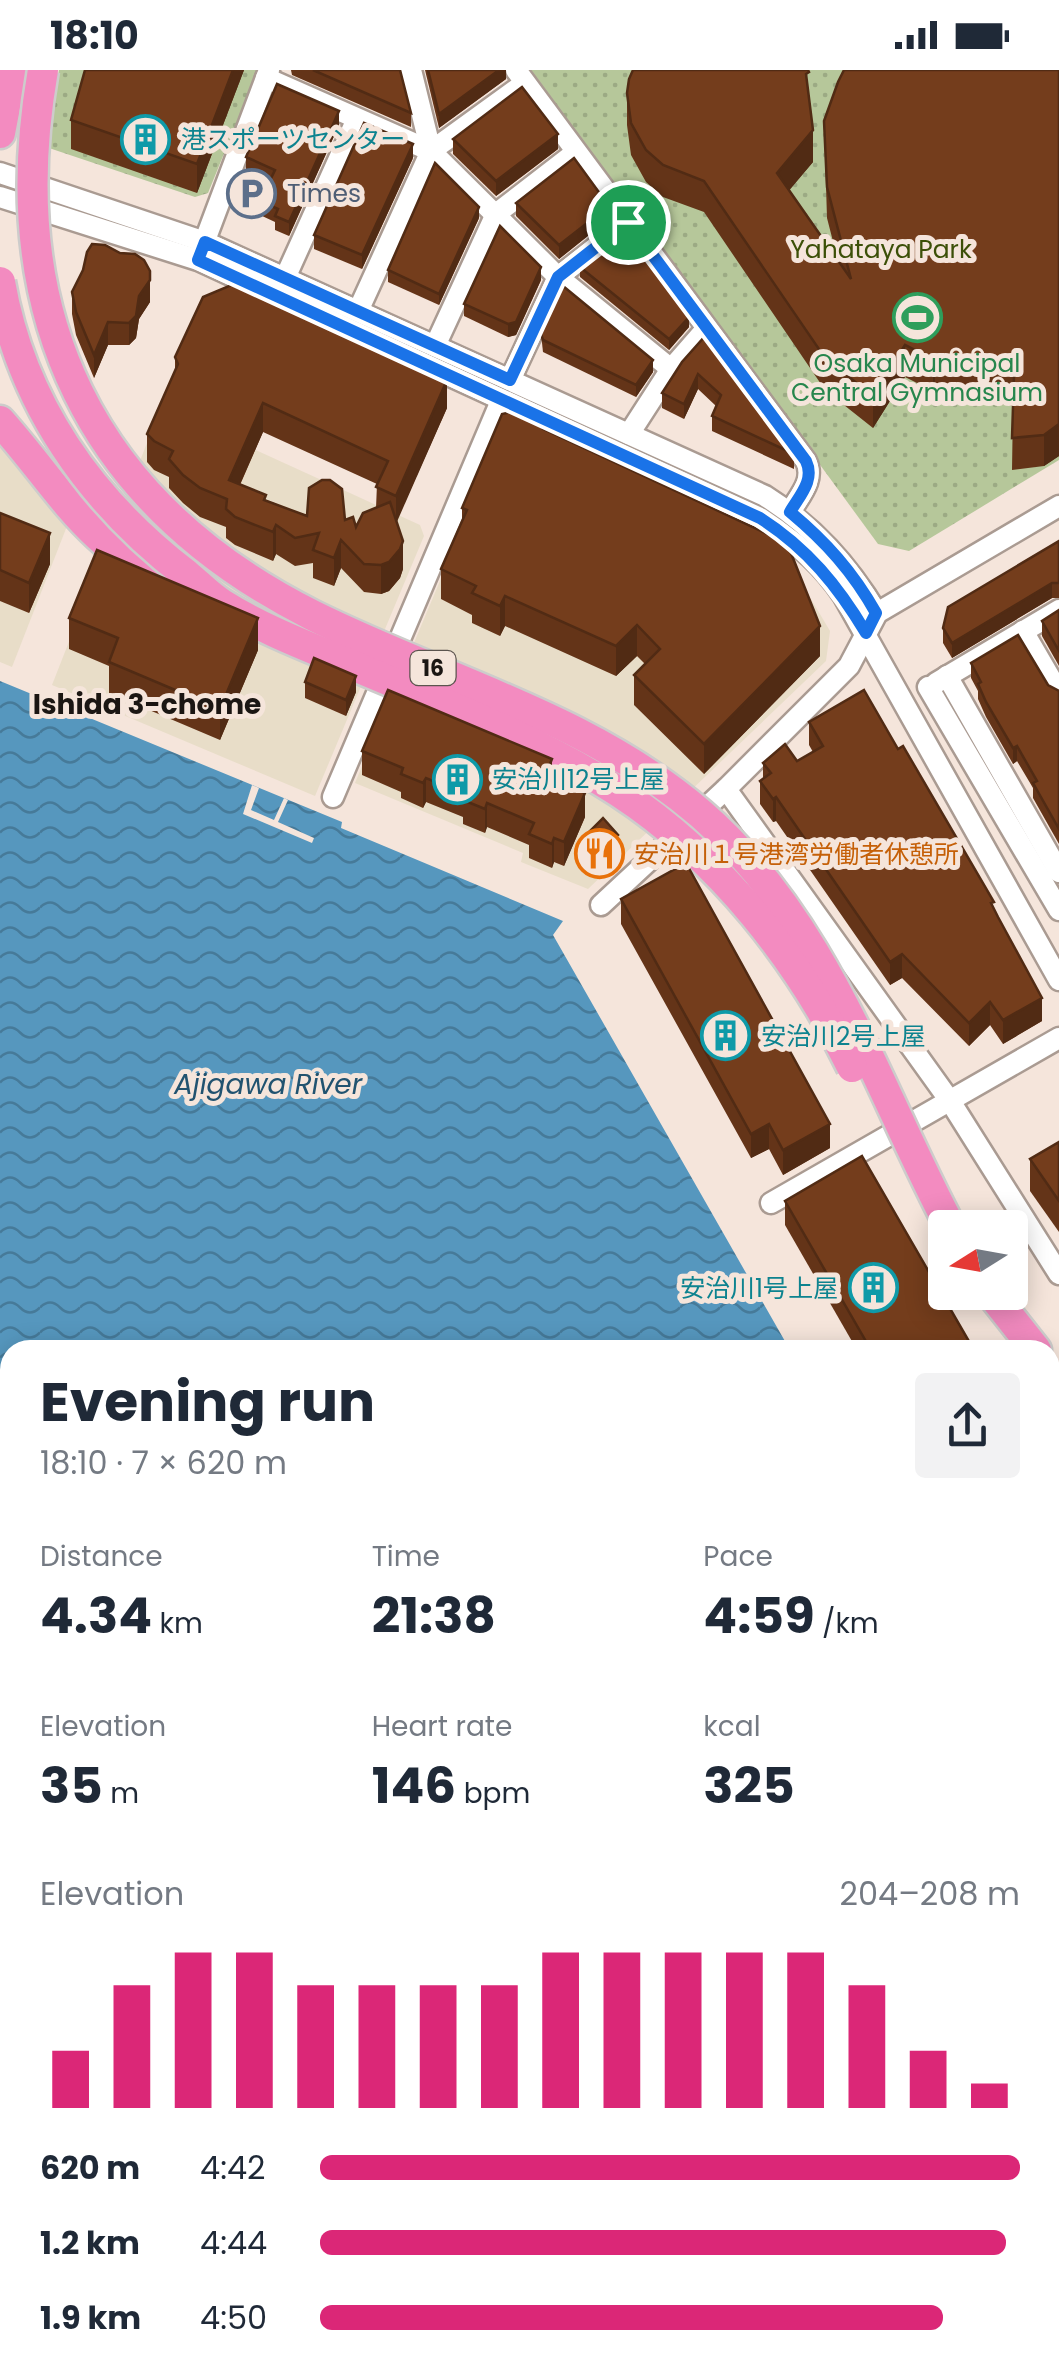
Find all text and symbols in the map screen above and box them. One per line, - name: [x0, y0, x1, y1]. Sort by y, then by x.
- text: 18:10: [50, 9, 139, 62]
- building icon: 港スポーツセンター: [120, 113, 172, 165]
- place label: 港スポーツセンター: [181, 122, 406, 157]
- parking icon: Times: [226, 167, 278, 219]
- place label: Times: [287, 176, 361, 211]
- pin: [586, 180, 671, 265]
- icon: arrive: [601, 195, 656, 250]
- park label: Yahataya Park: [790, 232, 972, 267]
- sports icon: Osaka Municipal Central Gymnasium: [891, 291, 943, 343]
- place label: Osaka Municipal Central Gymnasium: [791, 346, 1043, 410]
- road number: 16: [410, 651, 456, 685]
- district label: Ishida 3-chome: [33, 685, 261, 724]
- building icon: 安治川12号上屋: [431, 753, 483, 805]
- place label: 安治川12号上屋: [492, 762, 664, 797]
- restaurant icon: 安治川１号港湾労働者休憩所: [573, 828, 625, 880]
- place label: 安治川１号港湾労働者休憩所: [634, 837, 959, 872]
- building icon: 安治川2号上屋: [700, 1010, 752, 1062]
- place label: 安治川2号上屋: [761, 1019, 925, 1054]
- water label: Ajigawa River: [173, 1065, 363, 1104]
- north arrow: [928, 1210, 1028, 1310]
- map controls: [928, 1210, 1028, 1310]
- building icon: 安治川1号上屋: [847, 1262, 899, 1314]
- place label: 安治川1号上屋: [680, 1271, 838, 1306]
- text: Evening run: [40, 1363, 375, 1440]
- button: share: [915, 1373, 1020, 1478]
- text: 18:10 · 7 × 620 m: [40, 1440, 287, 1485]
- text: Distance: [40, 1537, 163, 1576]
- text: Time: [372, 1537, 440, 1576]
- text: Pace: [703, 1537, 773, 1576]
- text: 4.34: [40, 1580, 152, 1651]
- text: 21:38: [372, 1580, 496, 1651]
- text: 4:59: [703, 1580, 815, 1651]
- text: km: [152, 1604, 203, 1643]
- text: /km: [815, 1604, 879, 1643]
- text: Elevation: [40, 1707, 166, 1746]
- text: Heart rate: [372, 1707, 512, 1746]
- text: kcal: [703, 1707, 761, 1746]
- text: 35: [40, 1750, 103, 1821]
- text: 146: [372, 1750, 456, 1821]
- text: 325: [703, 1750, 795, 1821]
- text: m: [103, 1774, 139, 1813]
- text: bpm: [456, 1774, 530, 1813]
- text: Elevation: [40, 1871, 184, 1916]
- text: 204–208 m: [840, 1871, 1020, 1916]
- text: 620 m: [40, 2145, 140, 2190]
- text: 4:42: [200, 2145, 265, 2190]
- text: 1.2 km: [40, 2220, 140, 2265]
- text: 4:44: [200, 2220, 267, 2265]
- text: 1.9 km: [40, 2295, 141, 2340]
- text: 4:50: [200, 2295, 267, 2340]

